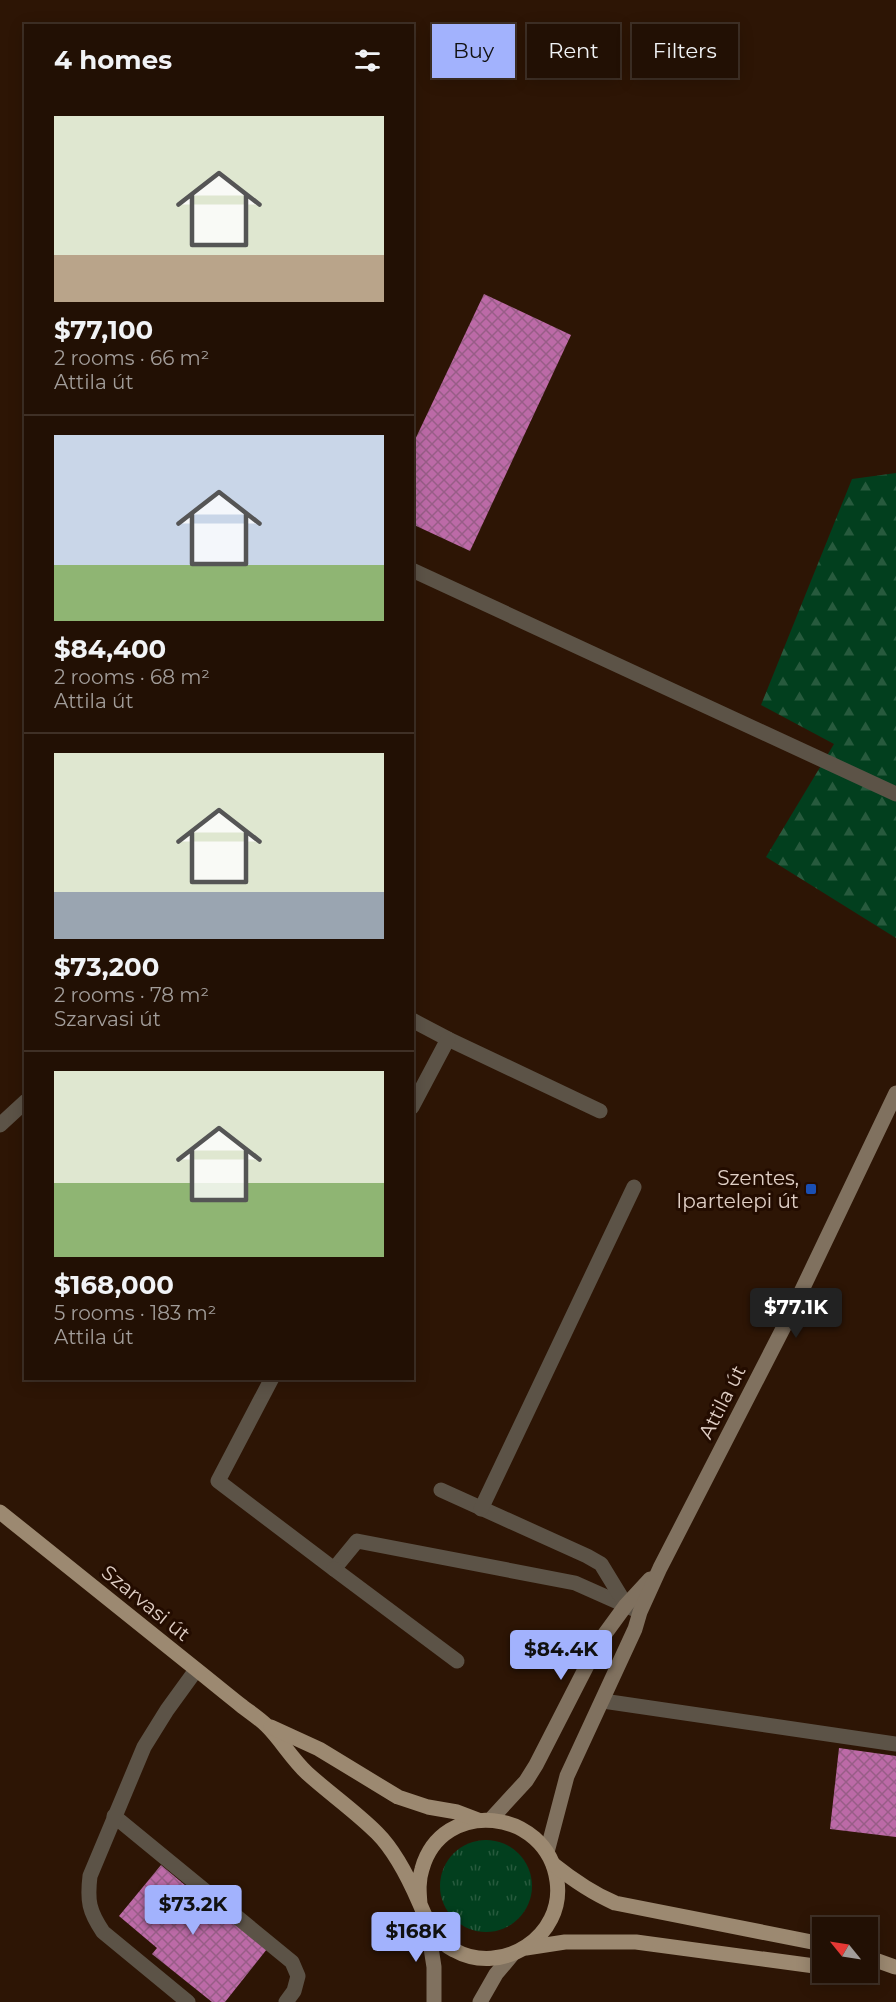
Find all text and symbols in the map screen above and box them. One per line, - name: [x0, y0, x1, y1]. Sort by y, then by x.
- chip: Buy: [432, 24, 515, 78]
- chip: Rent: [527, 24, 620, 78]
- chip: Filters: [632, 24, 738, 78]
- text: 4 homes: [54, 44, 172, 76]
- icon: filters: [351, 44, 384, 77]
- icon: home: [165, 155, 273, 263]
- text: $77,100: [54, 314, 153, 346]
- text: 2 rooms · 66 m²: [54, 346, 209, 370]
- text: Attila út: [54, 370, 134, 394]
- icon: home: [165, 474, 273, 582]
- text: $84,400: [54, 633, 166, 665]
- text: 2 rooms · 68 m²: [54, 665, 210, 689]
- text: Attila út: [54, 689, 134, 713]
- icon: home: [165, 792, 273, 900]
- text: $73,200: [54, 951, 159, 983]
- text: 2 rooms · 78 m²: [54, 983, 209, 1007]
- text: Szarvasi út: [54, 1007, 161, 1031]
- icon: home: [165, 1110, 273, 1218]
- place label: Szentes, Ipartelepi út: [676, 1166, 799, 1213]
- marker: Szentes, Ipartelepi út: [804, 1182, 818, 1196]
- text: $168,000: [54, 1269, 174, 1301]
- pin: $77.1K: [747, 1288, 845, 1339]
- text: $77.1K: [764, 1295, 828, 1319]
- text: 5 rooms · 183 m²: [54, 1301, 216, 1325]
- text: Attila út: [54, 1325, 134, 1349]
- street label: Attila út: [693, 1361, 751, 1443]
- street label: Szarvasi út: [97, 1560, 195, 1646]
- pin: $84.4K: [512, 1630, 610, 1681]
- text: $84.4K: [524, 1637, 598, 1661]
- pin: $73.2K: [144, 1885, 242, 1936]
- text: $73.2K: [159, 1892, 227, 1916]
- pin: $168K: [374, 1912, 458, 1963]
- north arrow: [812, 1917, 878, 1983]
- map controls: [812, 1917, 878, 1983]
- text: $168K: [385, 1919, 447, 1943]

